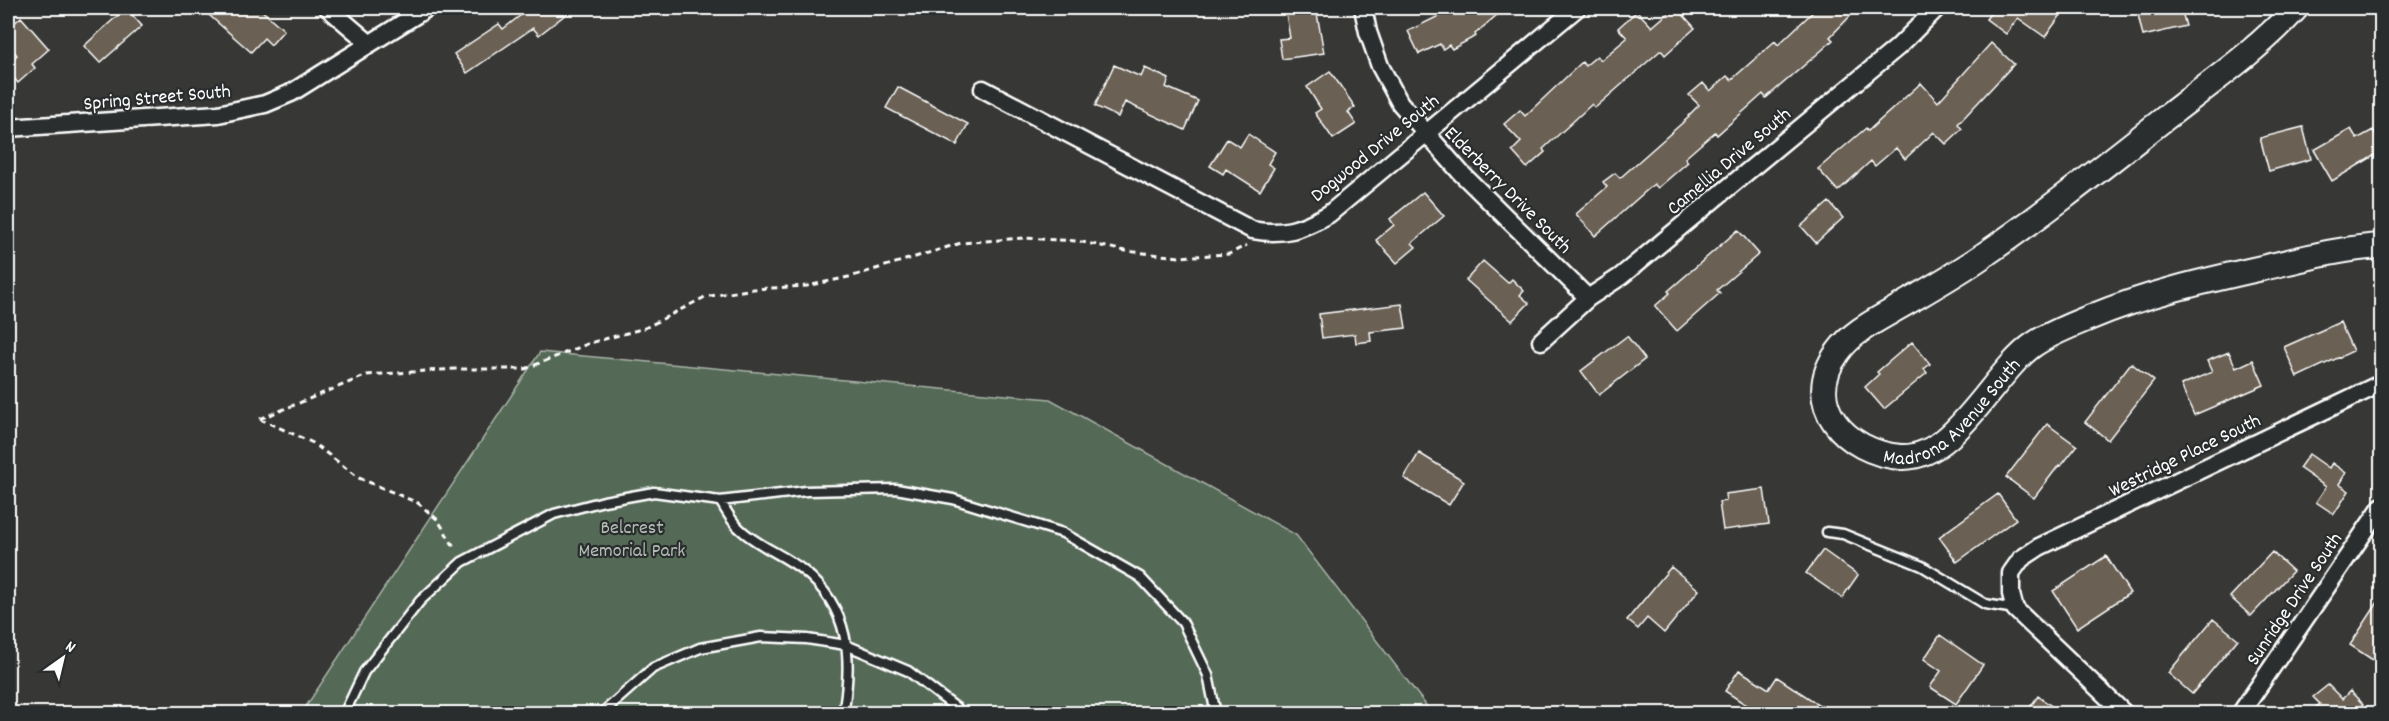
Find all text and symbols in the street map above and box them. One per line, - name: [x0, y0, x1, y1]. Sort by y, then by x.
- street label: Spring Street South: [82, 79, 232, 119]
- street label: Dogwood Drive South: [1305, 89, 1446, 210]
- street label: Camellia Drive South: [1662, 102, 1798, 223]
- street label: Elderberry Drive South: [1437, 121, 1577, 261]
- street label: Madrona Avenue South: [1881, 353, 2028, 474]
- street label: Westridge Place South: [2104, 408, 2266, 506]
- park label: Belcrest Memorial Park: [578, 515, 686, 566]
- street label: Sunridge Drive South: [2240, 527, 2351, 672]
- north arrow: [33, 628, 93, 688]
- text: N: [60, 636, 80, 659]

